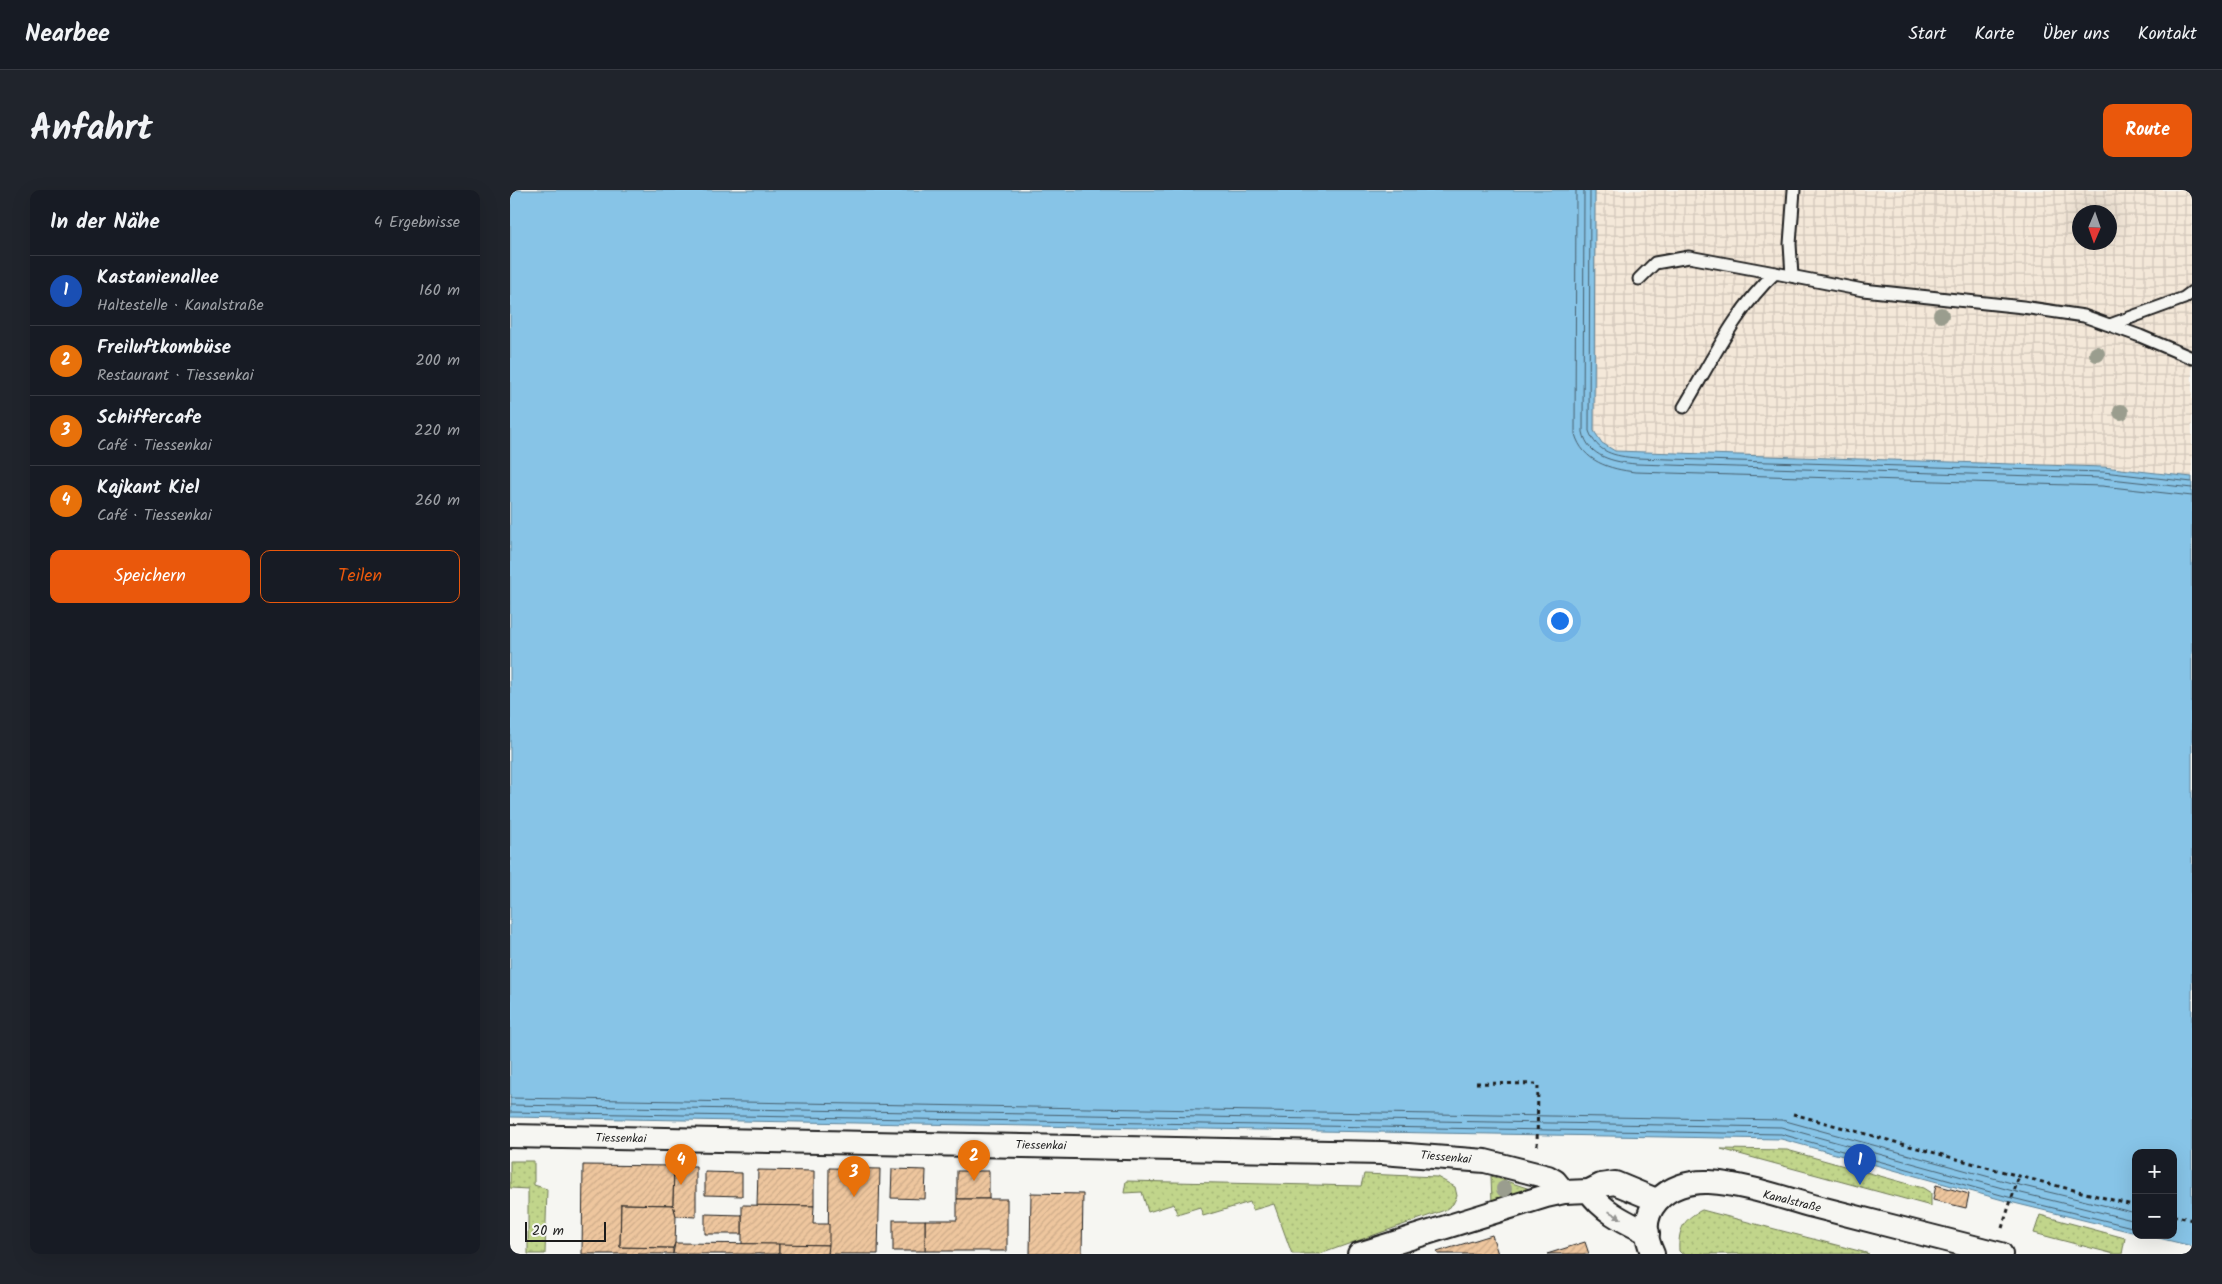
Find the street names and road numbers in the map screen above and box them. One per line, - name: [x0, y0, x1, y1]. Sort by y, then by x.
- street label: Tiessenkai: [595, 1129, 648, 1148]
- street label: Tiessenkai: [1015, 1136, 1068, 1155]
- street label: Tiessenkai: [1420, 1146, 1473, 1169]
- street label: Kanalstraße: [1761, 1185, 1824, 1218]

